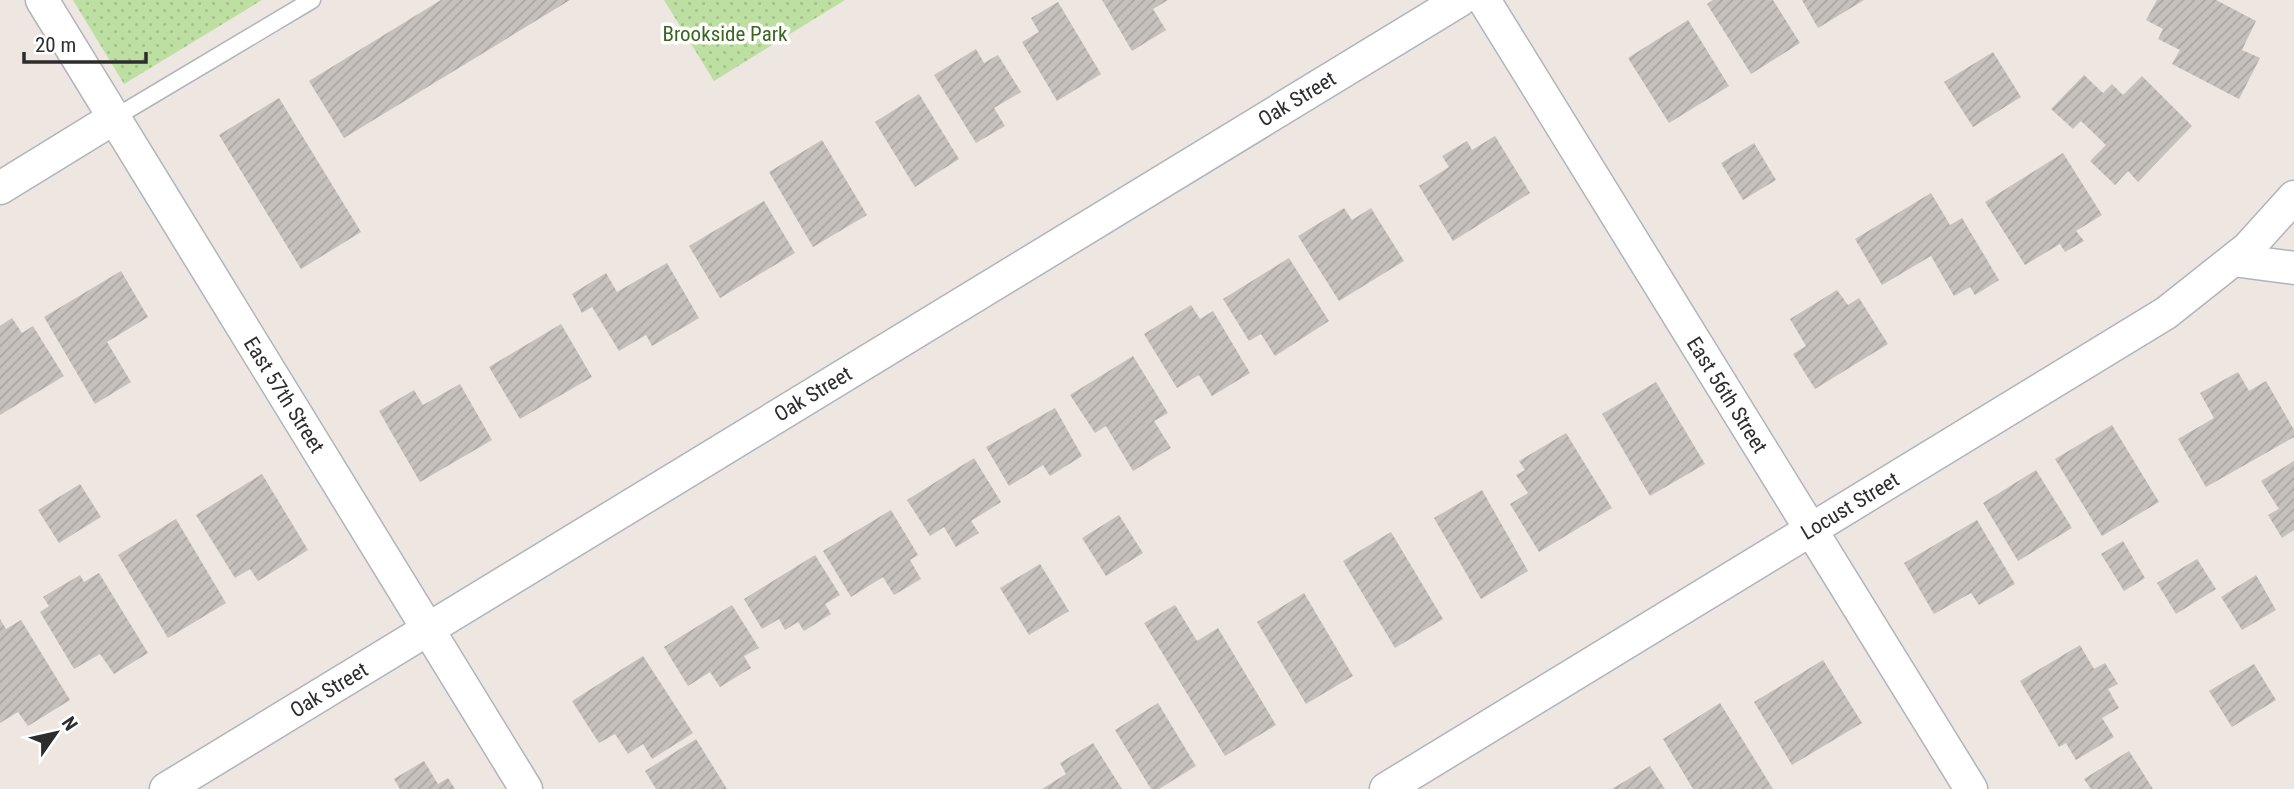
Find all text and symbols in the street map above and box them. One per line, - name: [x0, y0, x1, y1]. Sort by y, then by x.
- scale bar: [24, 21, 147, 65]
- park label: Brookside Park: [662, 22, 788, 46]
- text: 20 m: [35, 33, 76, 57]
- street label: Oak Street: [1254, 67, 1340, 131]
- street label: East 57th Street: [239, 333, 329, 457]
- street label: East 56th Street: [1682, 333, 1772, 457]
- street label: Oak Street: [770, 362, 856, 426]
- street label: Locust Street: [1797, 467, 1903, 545]
- street label: Oak Street: [286, 658, 372, 722]
- north arrow: [21, 698, 91, 768]
- text: N: [57, 713, 82, 735]

